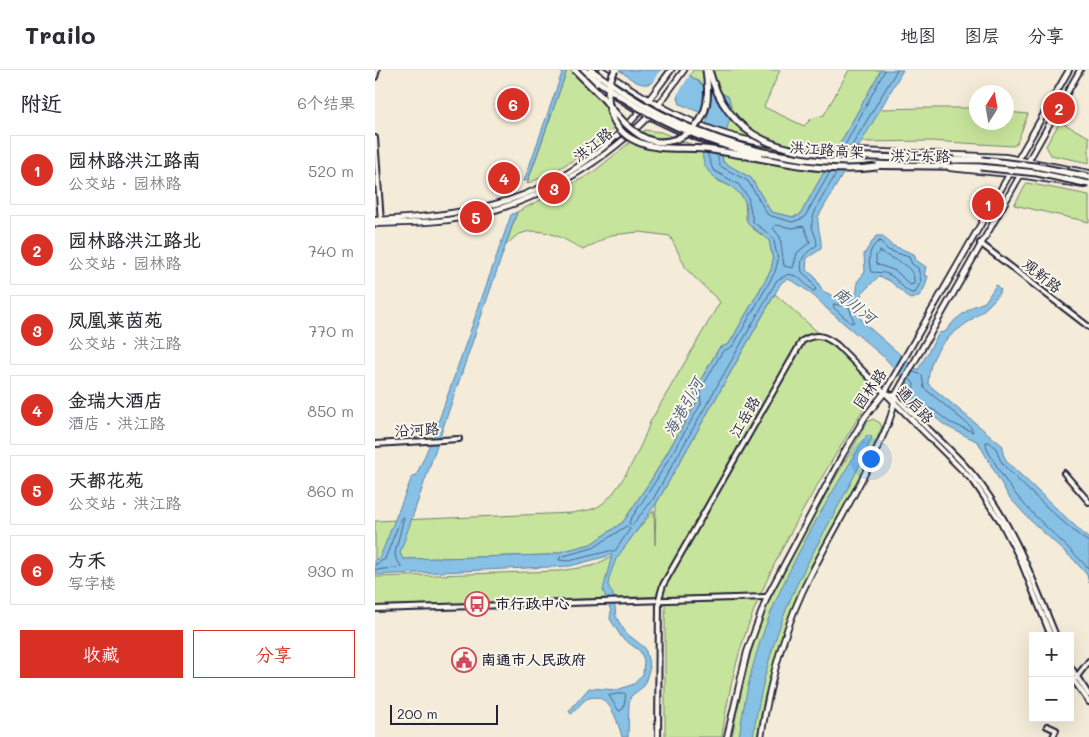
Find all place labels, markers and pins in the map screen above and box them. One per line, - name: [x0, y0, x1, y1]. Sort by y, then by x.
- pin: 6: [497, 85, 529, 123]
- pin: 2: [1043, 89, 1075, 127]
- pin: 4: [488, 159, 520, 197]
- pin: 3: [538, 169, 570, 207]
- pin: 1: [972, 185, 1004, 223]
- pin: 5: [460, 198, 492, 236]
- bus stop icon: 市行政中心: [464, 591, 490, 617]
- place label: 市行政中心: [495, 593, 570, 613]
- public building icon: 南通市人民政府: [451, 647, 477, 673]
- place label: 南通市人民政府: [481, 649, 586, 669]

